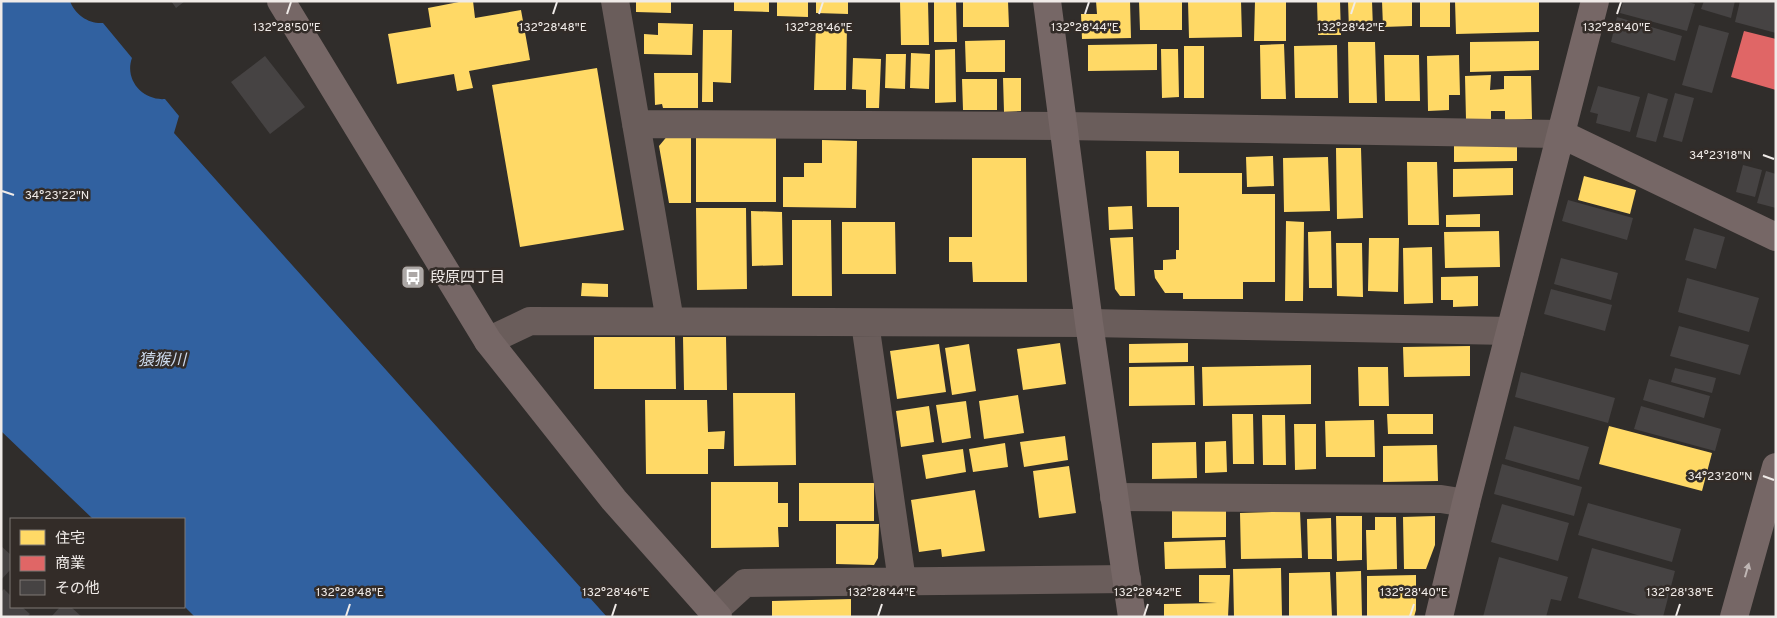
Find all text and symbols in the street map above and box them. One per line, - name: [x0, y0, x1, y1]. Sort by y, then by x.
- text: 132°28'50"E: [253, 20, 321, 36]
- text: 132°28'48"E: [519, 20, 587, 36]
- text: 132°28'46"E: [785, 20, 853, 36]
- text: 132°28'44"E: [1051, 20, 1119, 36]
- text: 132°28'42"E: [1317, 20, 1385, 36]
- text: 132°28'40"E: [1583, 20, 1651, 36]
- text: 34°23'18"N: [1689, 148, 1751, 164]
- text: 34°23'22"N: [25, 188, 89, 204]
- bus stop icon: 段原四丁目: [400, 264, 426, 290]
- place label: 段原四丁目: [430, 269, 505, 288]
- water label: 猿猴川: [138, 351, 188, 371]
- text: 34°23'20"N: [1687, 469, 1753, 485]
- legend: [10, 518, 185, 608]
- text: 住宅: [55, 530, 85, 549]
- text: 商業: [55, 555, 85, 574]
- one-way arrow: [1743, 562, 1751, 577]
- text: その他: [55, 580, 100, 599]
- text: 132°28'48"E: [316, 585, 384, 601]
- text: 132°28'46"E: [582, 585, 650, 601]
- text: 132°28'44"E: [848, 585, 916, 601]
- text: 132°28'42"E: [1114, 585, 1182, 601]
- text: 132°28'40"E: [1380, 585, 1448, 601]
- text: 132°28'38"E: [1646, 585, 1714, 601]

